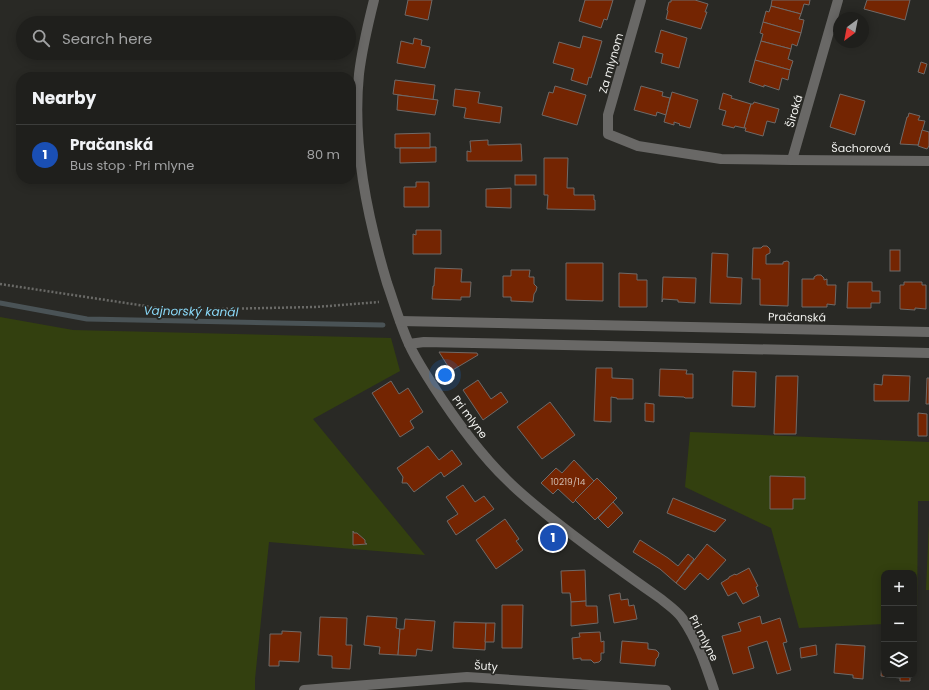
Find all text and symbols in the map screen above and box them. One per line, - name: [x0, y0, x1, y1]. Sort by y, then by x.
- north arrow: [833, 12, 869, 48]
- search box: [16, 16, 356, 60]
- icon: search: [30, 27, 52, 49]
- text: Search here: [62, 28, 152, 49]
- street label: Za mlynom: [595, 31, 627, 95]
- text: Nearby: [32, 86, 96, 110]
- street label: Široká: [782, 93, 806, 129]
- text: Pračanská: [70, 134, 153, 155]
- street label: Šachorová: [831, 140, 891, 156]
- text: 1: [43, 145, 47, 164]
- text: 80 m: [307, 145, 340, 164]
- text: Bus stop · Pri mlyne: [70, 156, 194, 175]
- water label: Vajnorský kanál: [143, 302, 239, 320]
- street label: Pračanská: [768, 308, 826, 326]
- your location: [435, 365, 455, 385]
- street label: Pri mlyne: [448, 392, 492, 442]
- house number: 10219/14: [550, 476, 586, 488]
- pin: 1: [540, 523, 566, 553]
- map controls: [881, 570, 917, 678]
- button: +: [881, 570, 917, 606]
- button: −: [881, 606, 917, 642]
- street label: Pri mlyne: [685, 612, 723, 664]
- button: layers: [881, 642, 917, 678]
- street label: Šuty: [474, 657, 499, 675]

